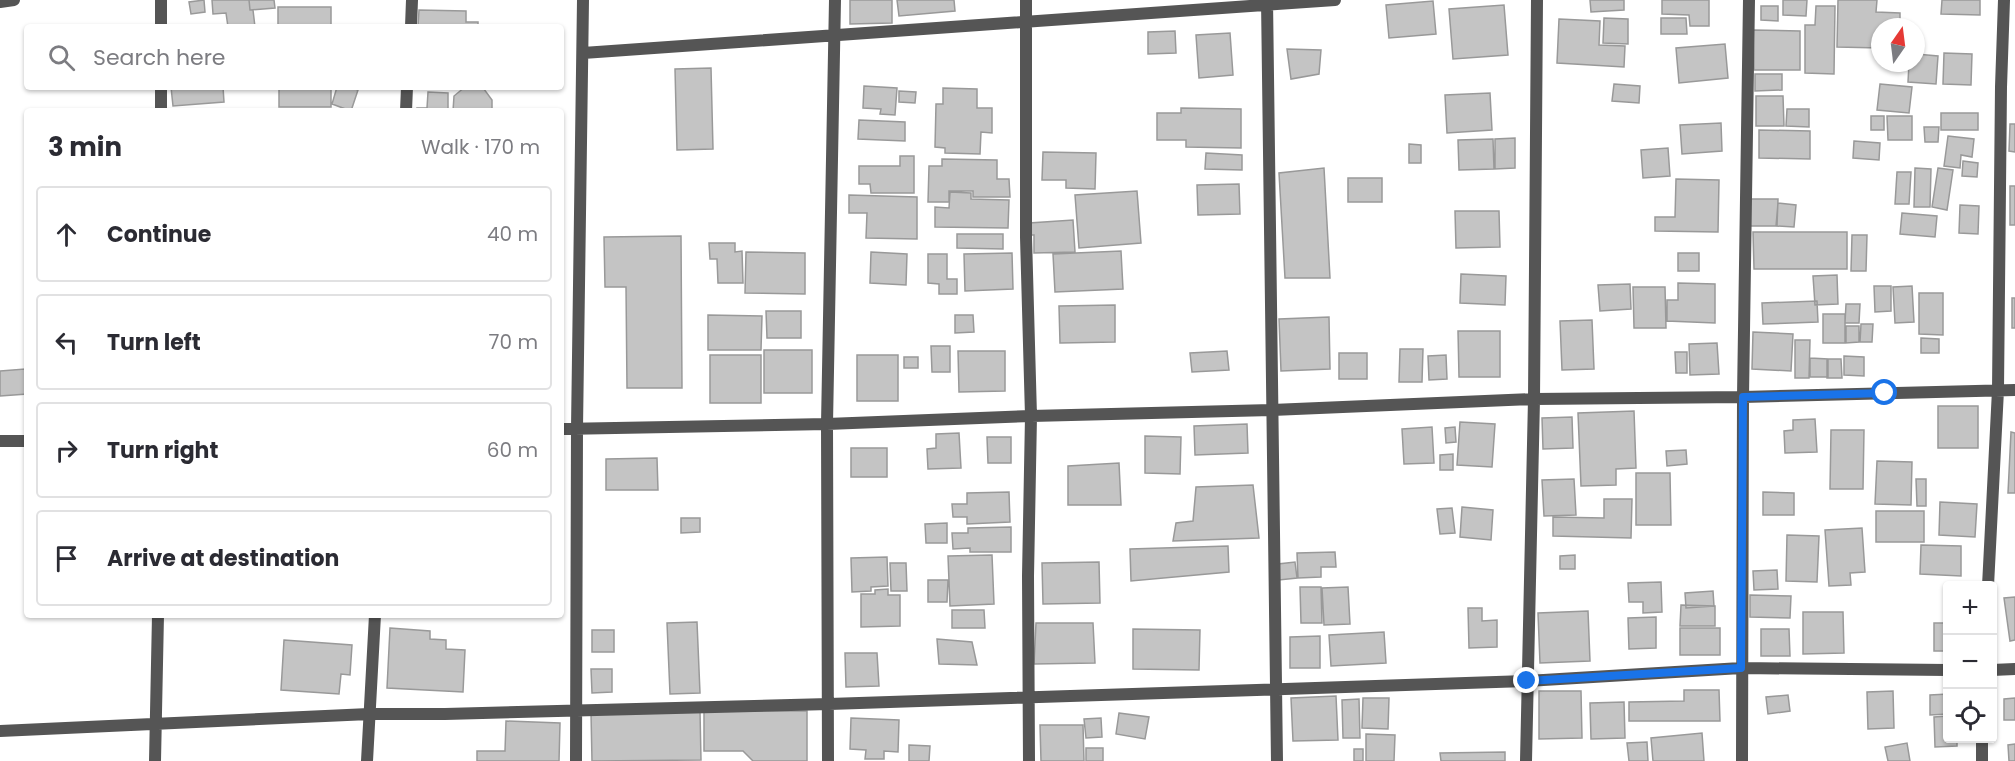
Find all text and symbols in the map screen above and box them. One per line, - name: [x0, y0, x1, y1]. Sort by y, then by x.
- north arrow: [1871, 18, 1925, 72]
- search box: [24, 24, 564, 90]
- icon: search: [45, 41, 78, 74]
- text: Search here: [93, 42, 226, 73]
- text: 3 min: [48, 129, 122, 165]
- text: Walk · 170 m: [421, 133, 540, 161]
- icon: ahead: [50, 218, 83, 251]
- text: Continue: [107, 219, 211, 250]
- text: 40 m: [487, 220, 538, 248]
- icon: left: [50, 326, 83, 359]
- text: Turn left: [107, 327, 201, 358]
- text: 70 m: [489, 328, 538, 356]
- route start: [1871, 379, 1897, 405]
- icon: right: [50, 434, 83, 467]
- text: Turn right: [107, 435, 218, 466]
- text: 60 m: [487, 436, 538, 464]
- icon: arrive: [50, 542, 83, 575]
- text: Arrive at destination: [107, 543, 339, 574]
- map controls: [1943, 581, 1997, 743]
- button: +: [1943, 581, 1997, 635]
- button: −: [1943, 635, 1997, 689]
- route end: [1513, 667, 1539, 693]
- button: locate: [1943, 689, 1997, 743]

